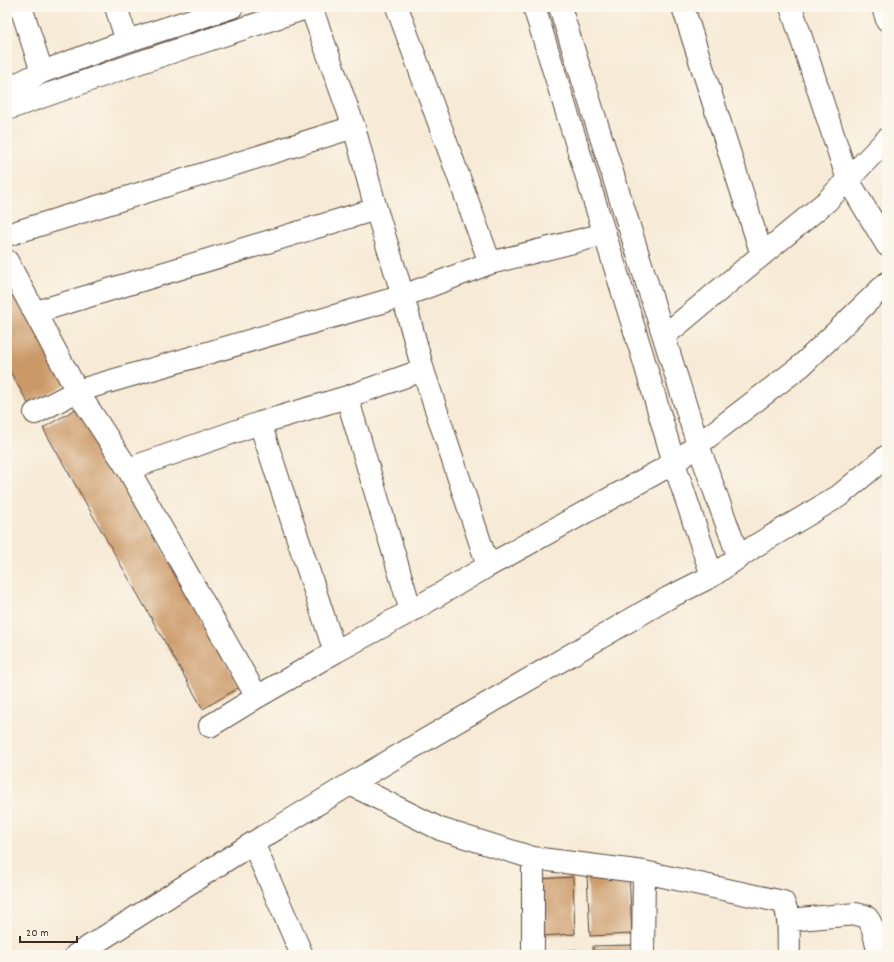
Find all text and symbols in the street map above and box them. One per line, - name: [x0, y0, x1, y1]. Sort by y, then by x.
- scale bar: [20, 918, 77, 944]
- text: 20 m: [26, 925, 49, 942]

